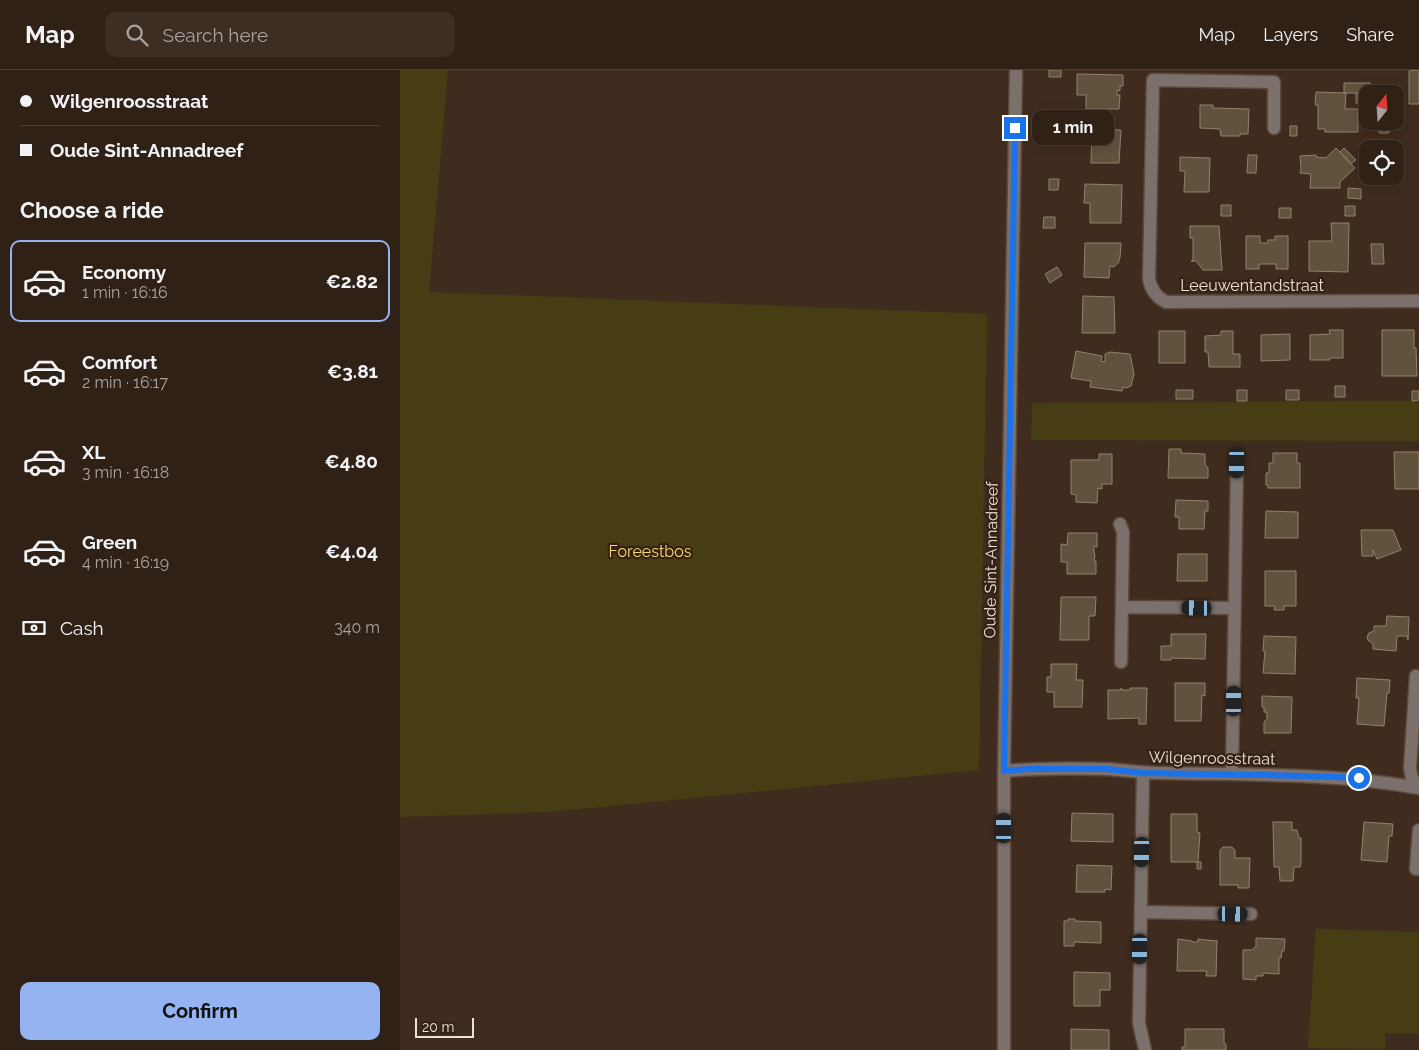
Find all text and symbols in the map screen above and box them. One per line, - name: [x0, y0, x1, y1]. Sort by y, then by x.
- search box: [105, 12, 455, 57]
- text: Map: [25, 20, 75, 49]
- icon: search: [123, 21, 151, 49]
- text: Search here: [163, 24, 268, 46]
- text: Map: [1199, 24, 1235, 45]
- text: Layers: [1263, 24, 1318, 45]
- text: Share: [1346, 24, 1394, 45]
- north arrow: [1359, 85, 1404, 130]
- map controls: [1359, 85, 1404, 185]
- text: Wilgenroosstraat: [50, 90, 208, 112]
- callout: 1 min: [1032, 110, 1115, 146]
- route end: [1004, 117, 1026, 139]
- text: 1 min: [1053, 118, 1093, 137]
- text: Oude Sint-Annadreef: [50, 139, 243, 161]
- button: locate: [1359, 140, 1404, 185]
- text: Choose a ride: [20, 197, 164, 223]
- icon: car: [22, 259, 67, 304]
- text: Economy: [82, 261, 166, 283]
- text: €2.82: [326, 270, 378, 292]
- street label: Leeuwentandstraat: [1180, 276, 1324, 295]
- text: 1 min · 16:16: [82, 283, 168, 302]
- icon: car: [22, 349, 67, 394]
- text: Comfort: [82, 351, 157, 373]
- text: €3.81: [327, 360, 378, 382]
- text: 2 min · 16:17: [82, 373, 168, 392]
- icon: car: [22, 439, 67, 484]
- text: XL: [82, 441, 105, 463]
- car: [1229, 448, 1244, 478]
- text: €4.80: [325, 450, 378, 472]
- text: 3 min · 16:18: [82, 463, 169, 482]
- street label: Oude Sint-Annadreef: [980, 481, 1002, 639]
- icon: car: [22, 529, 67, 574]
- text: Green: [82, 531, 137, 553]
- text: €4.04: [325, 540, 378, 562]
- park label: Foreestbos: [609, 542, 692, 561]
- text: 4 min · 16:19: [82, 553, 169, 572]
- car: [1181, 600, 1212, 616]
- icon: cash: [20, 614, 48, 642]
- text: Cash: [60, 617, 104, 639]
- text: 340 m: [334, 618, 380, 637]
- car: [1226, 686, 1241, 716]
- street label: Wilgenroosstraat: [1148, 747, 1276, 769]
- route start: [1348, 767, 1370, 789]
- car: [996, 813, 1011, 843]
- car: [1134, 837, 1149, 867]
- car: [1217, 906, 1248, 922]
- car: [1132, 934, 1147, 964]
- button: Confirm: [20, 982, 380, 1040]
- scale bar: [415, 1015, 474, 1038]
- text: 20 m: [422, 1019, 454, 1035]

